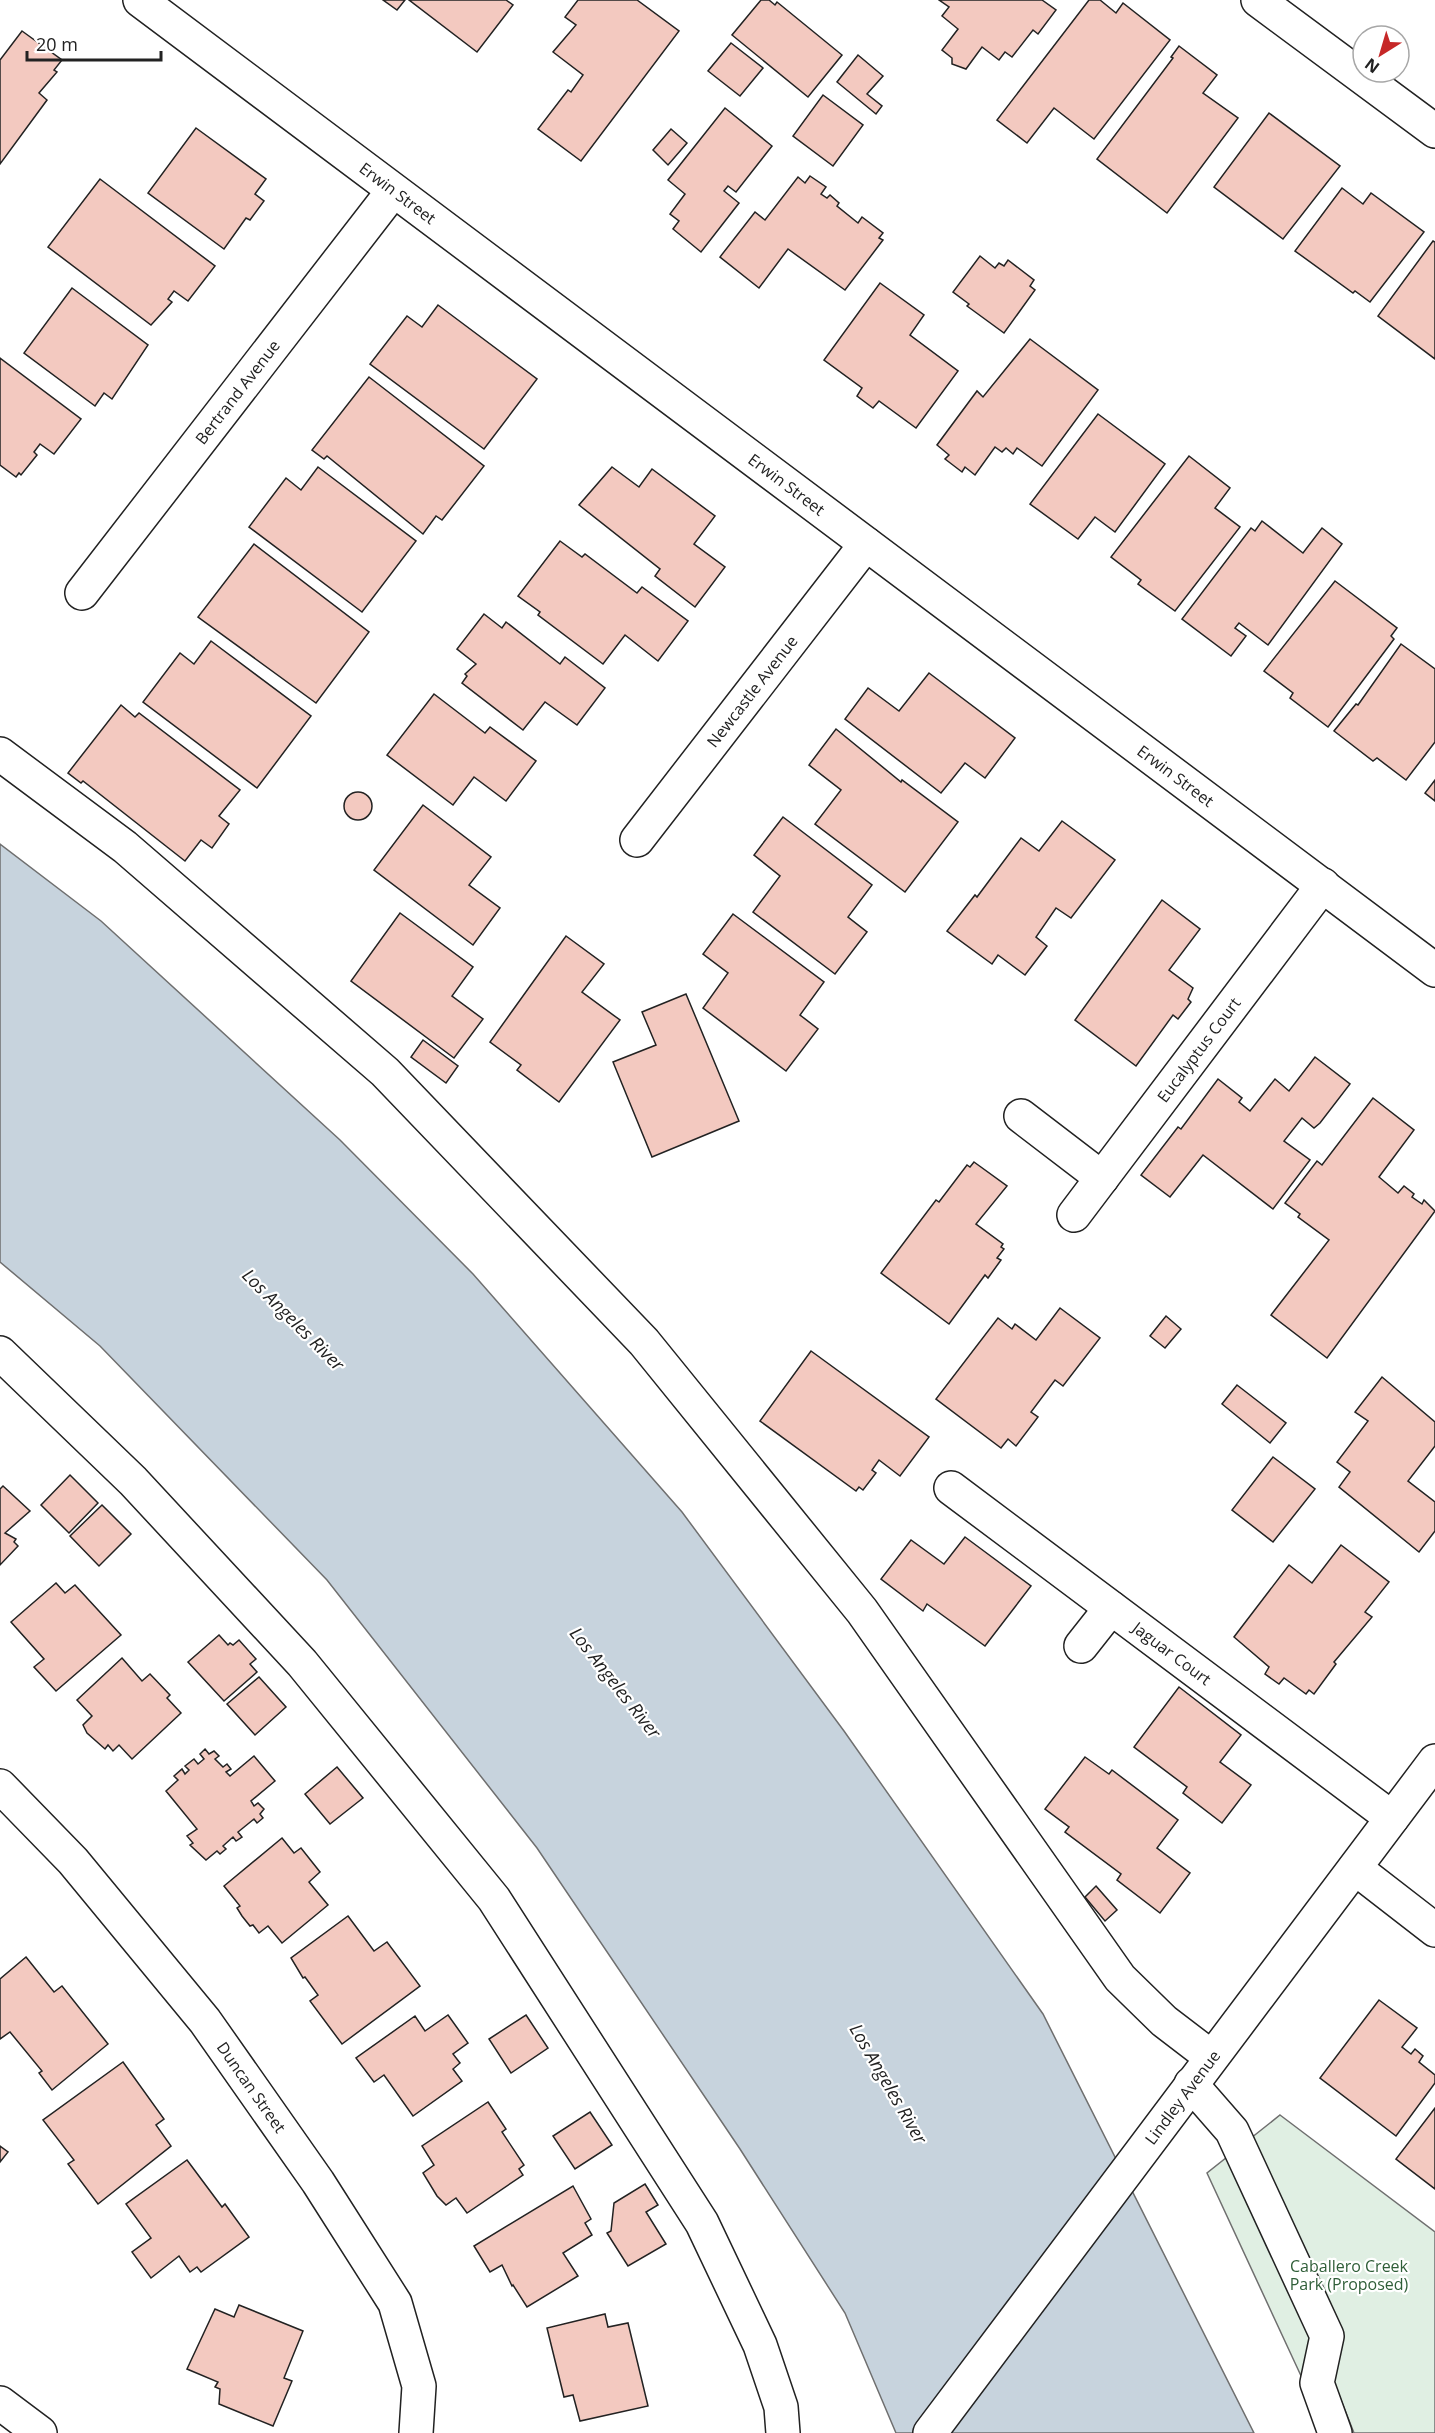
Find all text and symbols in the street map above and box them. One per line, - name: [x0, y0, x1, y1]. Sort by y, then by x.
- scale bar: [27, 24, 160, 62]
- north arrow: [1351, 24, 1411, 84]
- text: 20 m: [36, 32, 78, 56]
- text: N: [1360, 53, 1384, 79]
- street label: Erwin Street: [355, 157, 441, 229]
- street label: Bertrand Avenue: [190, 335, 285, 449]
- street label: Erwin Street: [744, 448, 830, 521]
- street label: Newcastle Avenue: [702, 631, 802, 752]
- street label: Erwin Street: [1133, 740, 1219, 812]
- street label: Eucalyptus Court: [1152, 993, 1246, 1107]
- water label: Los Angeles River: [237, 1263, 351, 1376]
- street label: Jaguar Court: [1127, 1615, 1216, 1690]
- water label: Los Angeles River: [565, 1622, 667, 1744]
- water label: Los Angeles River: [845, 2019, 933, 2149]
- street label: Duncan Street: [212, 2037, 291, 2137]
- street label: Lindley Avenue: [1140, 2045, 1225, 2149]
- park label: Caballero Creek Park (Proposed): [1290, 2255, 1409, 2295]

